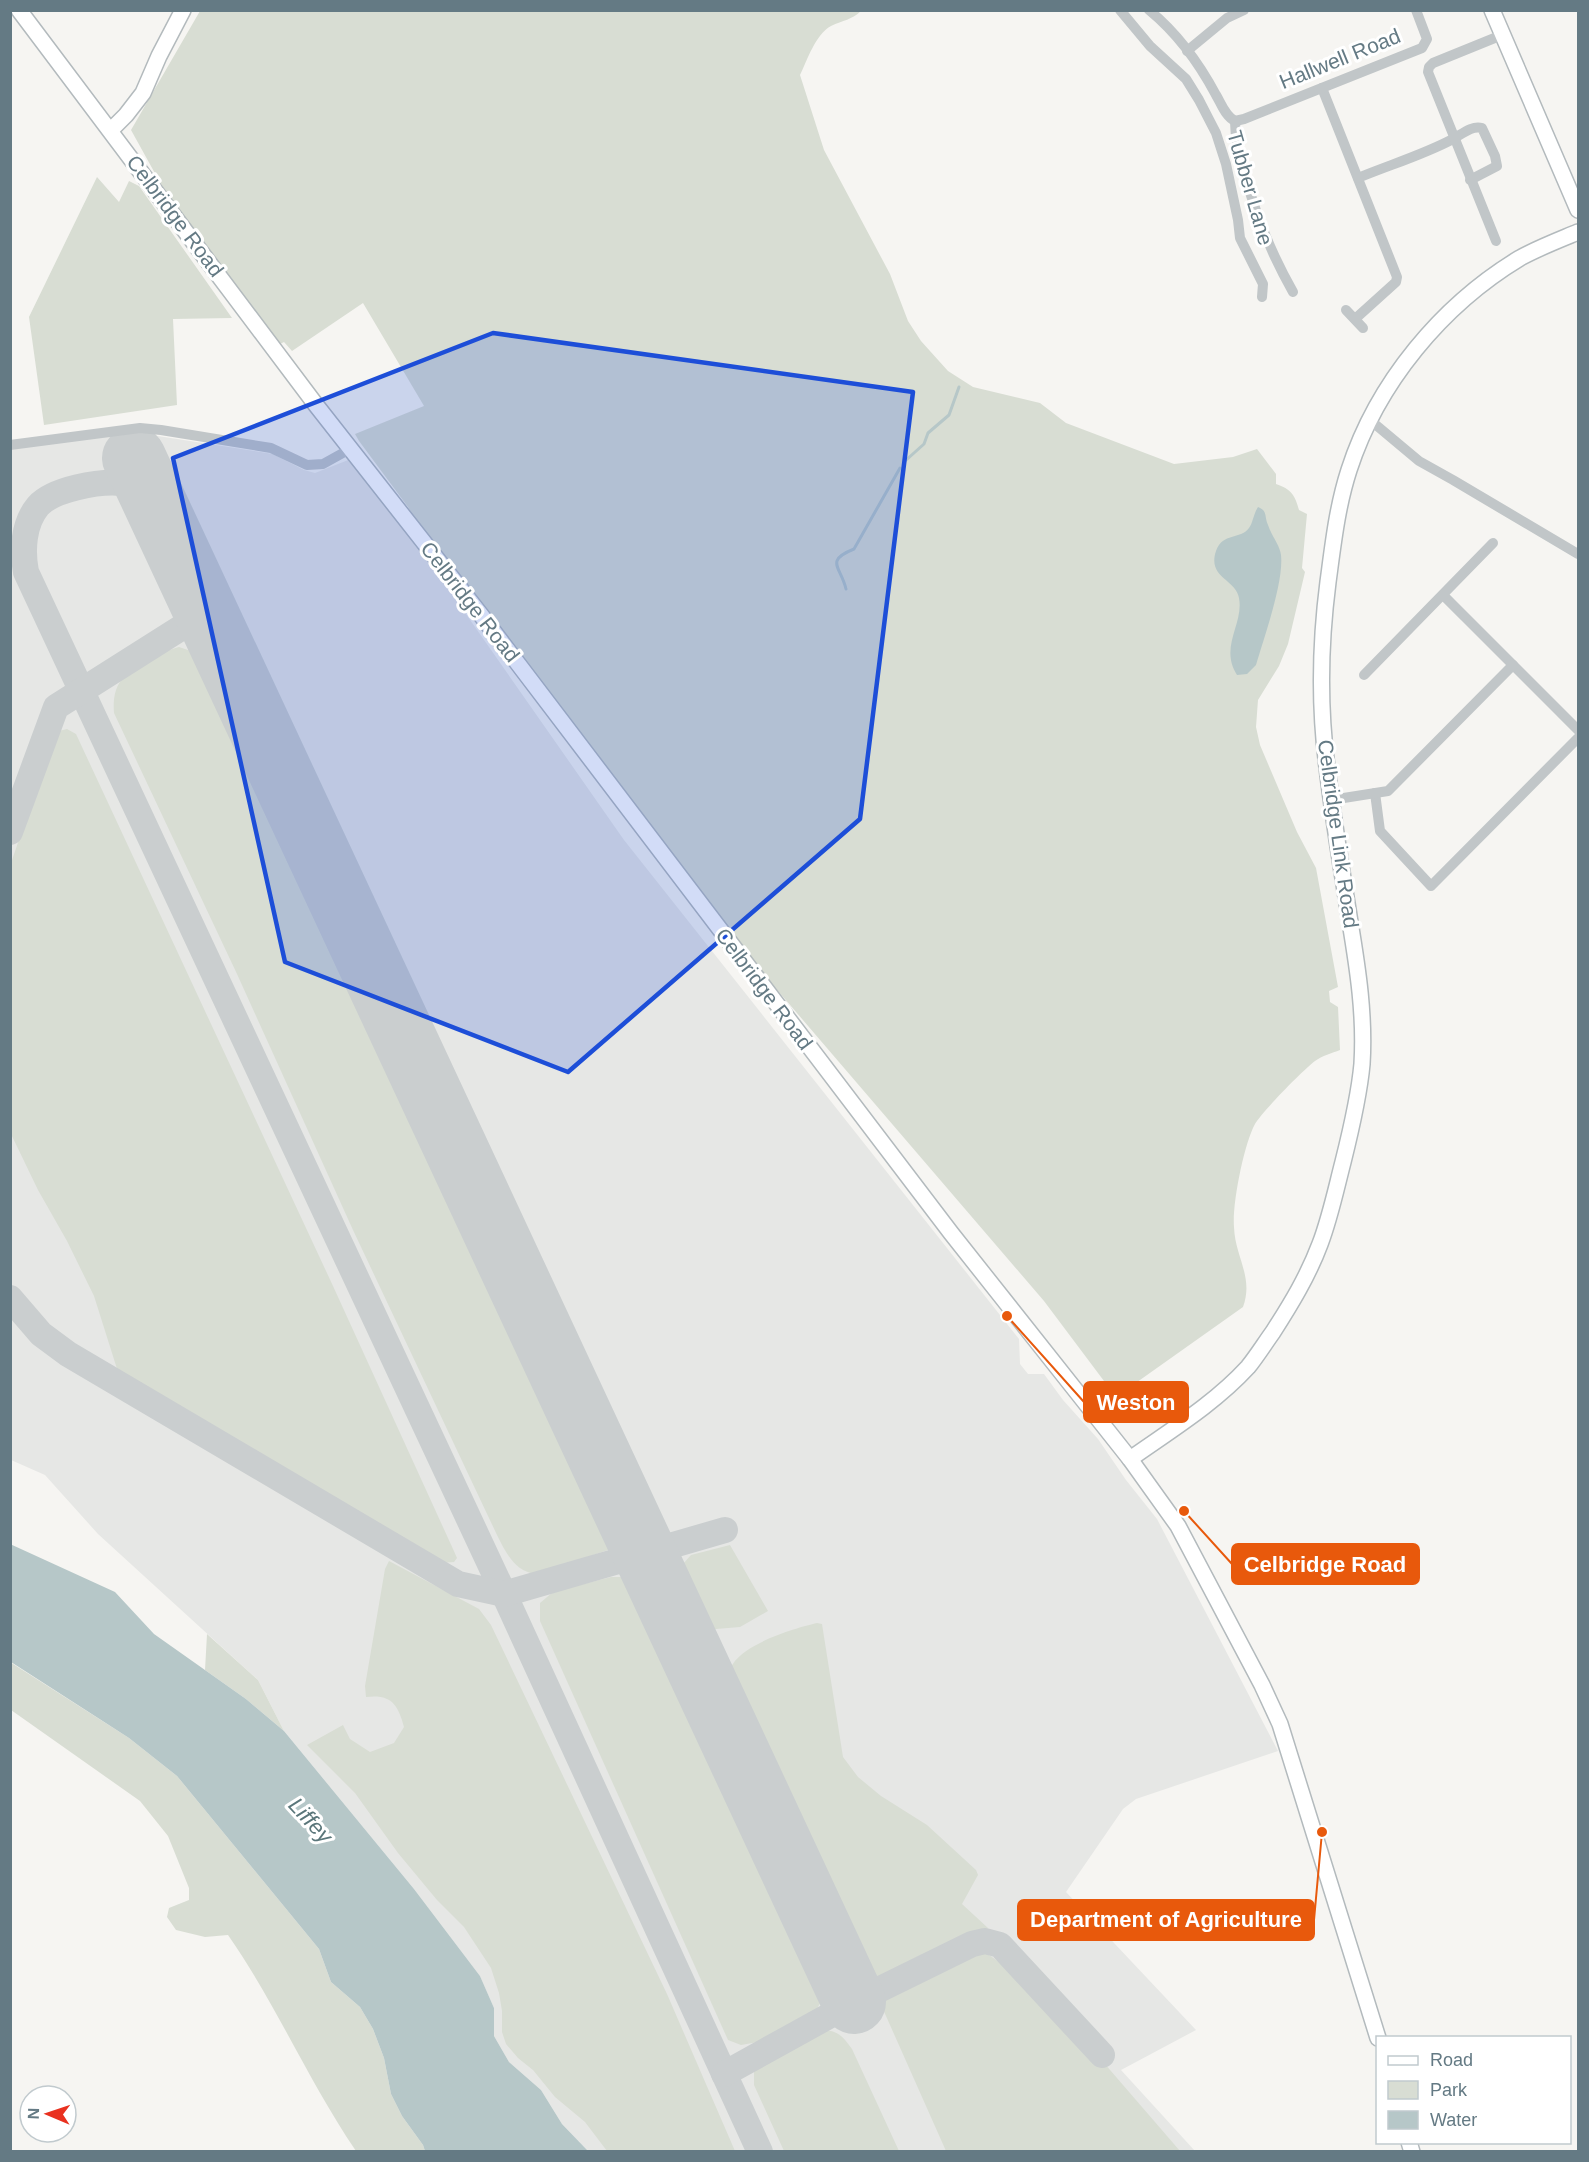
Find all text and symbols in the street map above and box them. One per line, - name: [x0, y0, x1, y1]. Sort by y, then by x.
- street label: Hallwell Road: [1276, 24, 1404, 93]
- street label: Tubber Lane: [1223, 128, 1278, 248]
- street label: Celbridge Road: [122, 151, 228, 281]
- street label: Celbridge Road: [416, 537, 524, 666]
- street label: Celbridge Link Road: [1314, 738, 1363, 930]
- street label: Celbridge Road: [711, 924, 817, 1054]
- callout: Weston: [1084, 1382, 1188, 1422]
- text: Weston: [1096, 1390, 1176, 1415]
- callout: Celbridge Road: [1232, 1544, 1419, 1584]
- text: Celbridge Road: [1244, 1552, 1406, 1577]
- water label: Liffey: [284, 1793, 339, 1850]
- callout: Department of Agriculture: [1018, 1900, 1314, 1940]
- text: Department of Agriculture: [1030, 1907, 1302, 1932]
- legend: [1376, 2036, 1571, 2144]
- text: Road: [1430, 2050, 1473, 2070]
- text: Park: [1430, 2080, 1468, 2100]
- north arrow: [18, 2084, 78, 2144]
- text: N: [25, 2107, 42, 2120]
- text: Water: [1430, 2110, 1477, 2130]

